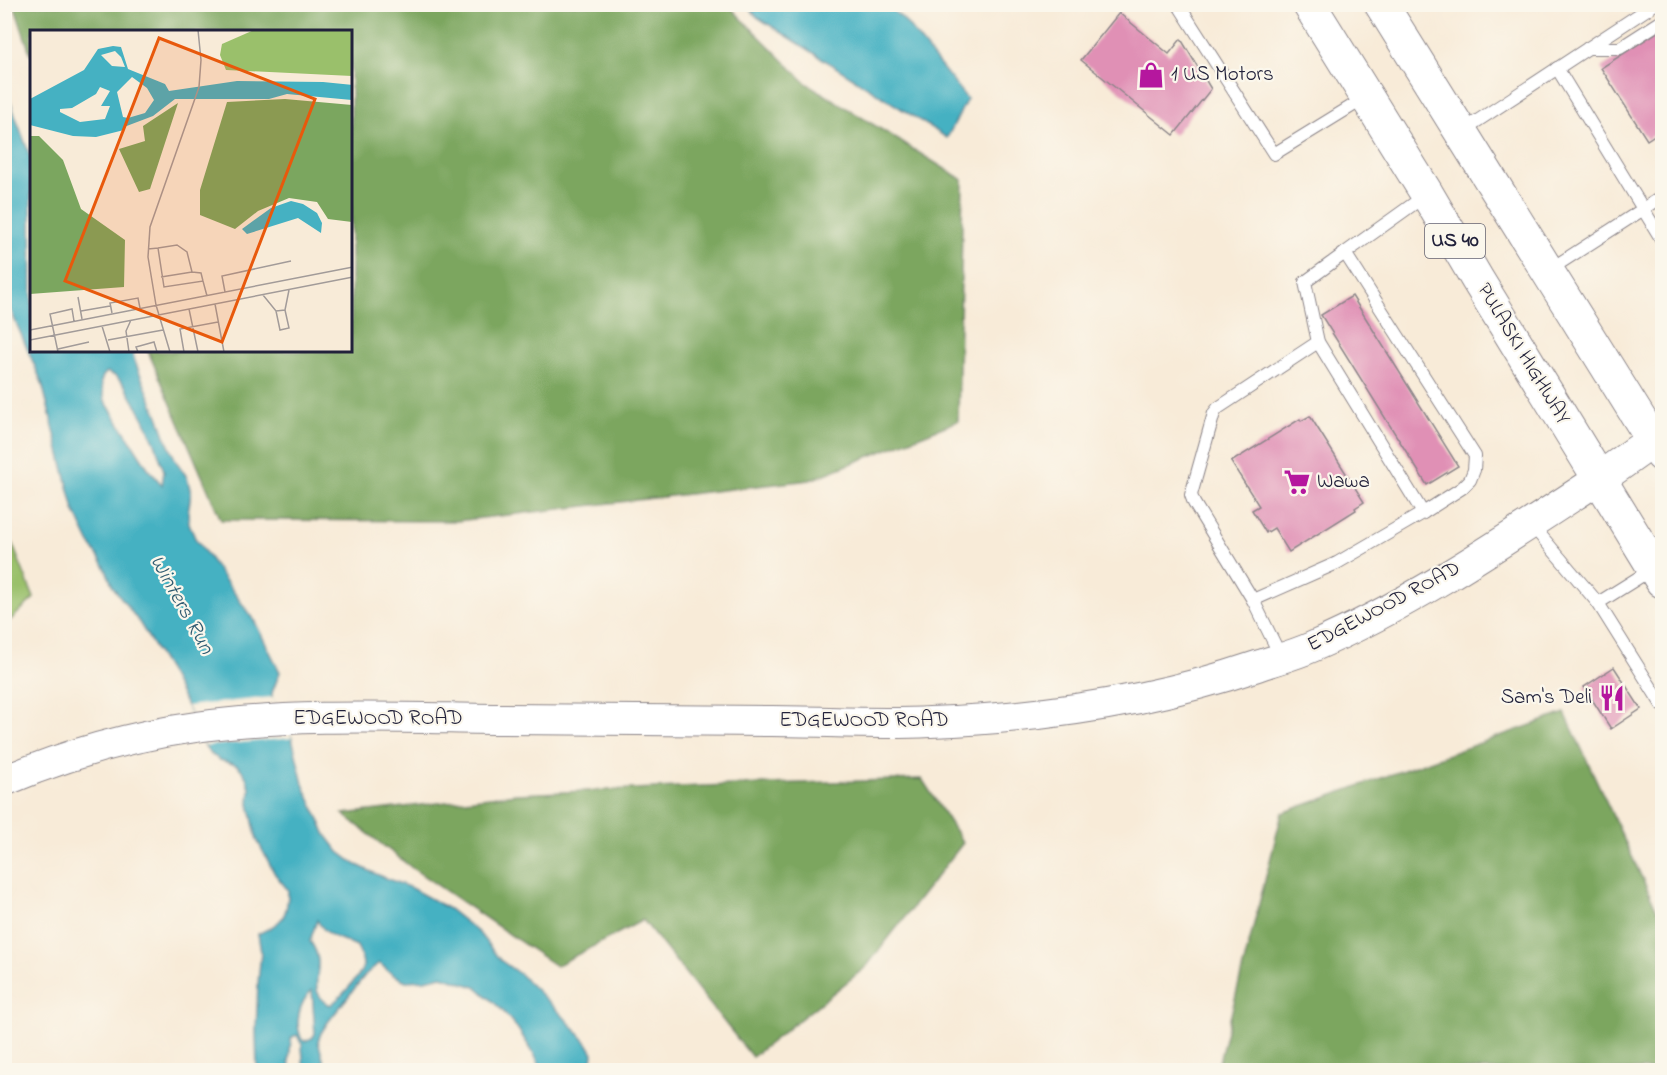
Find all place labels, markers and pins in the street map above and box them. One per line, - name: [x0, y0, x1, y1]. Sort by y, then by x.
- shop icon: 1 US Motors: [1136, 60, 1166, 90]
- place label: 1 US Motors: [1171, 60, 1274, 90]
- supermarket icon: Wawa: [1282, 467, 1312, 497]
- place label: Wawa: [1317, 467, 1370, 497]
- place label: Sam's Deli: [1501, 683, 1592, 713]
- restaurant icon: Sam's Deli: [1597, 683, 1627, 713]

